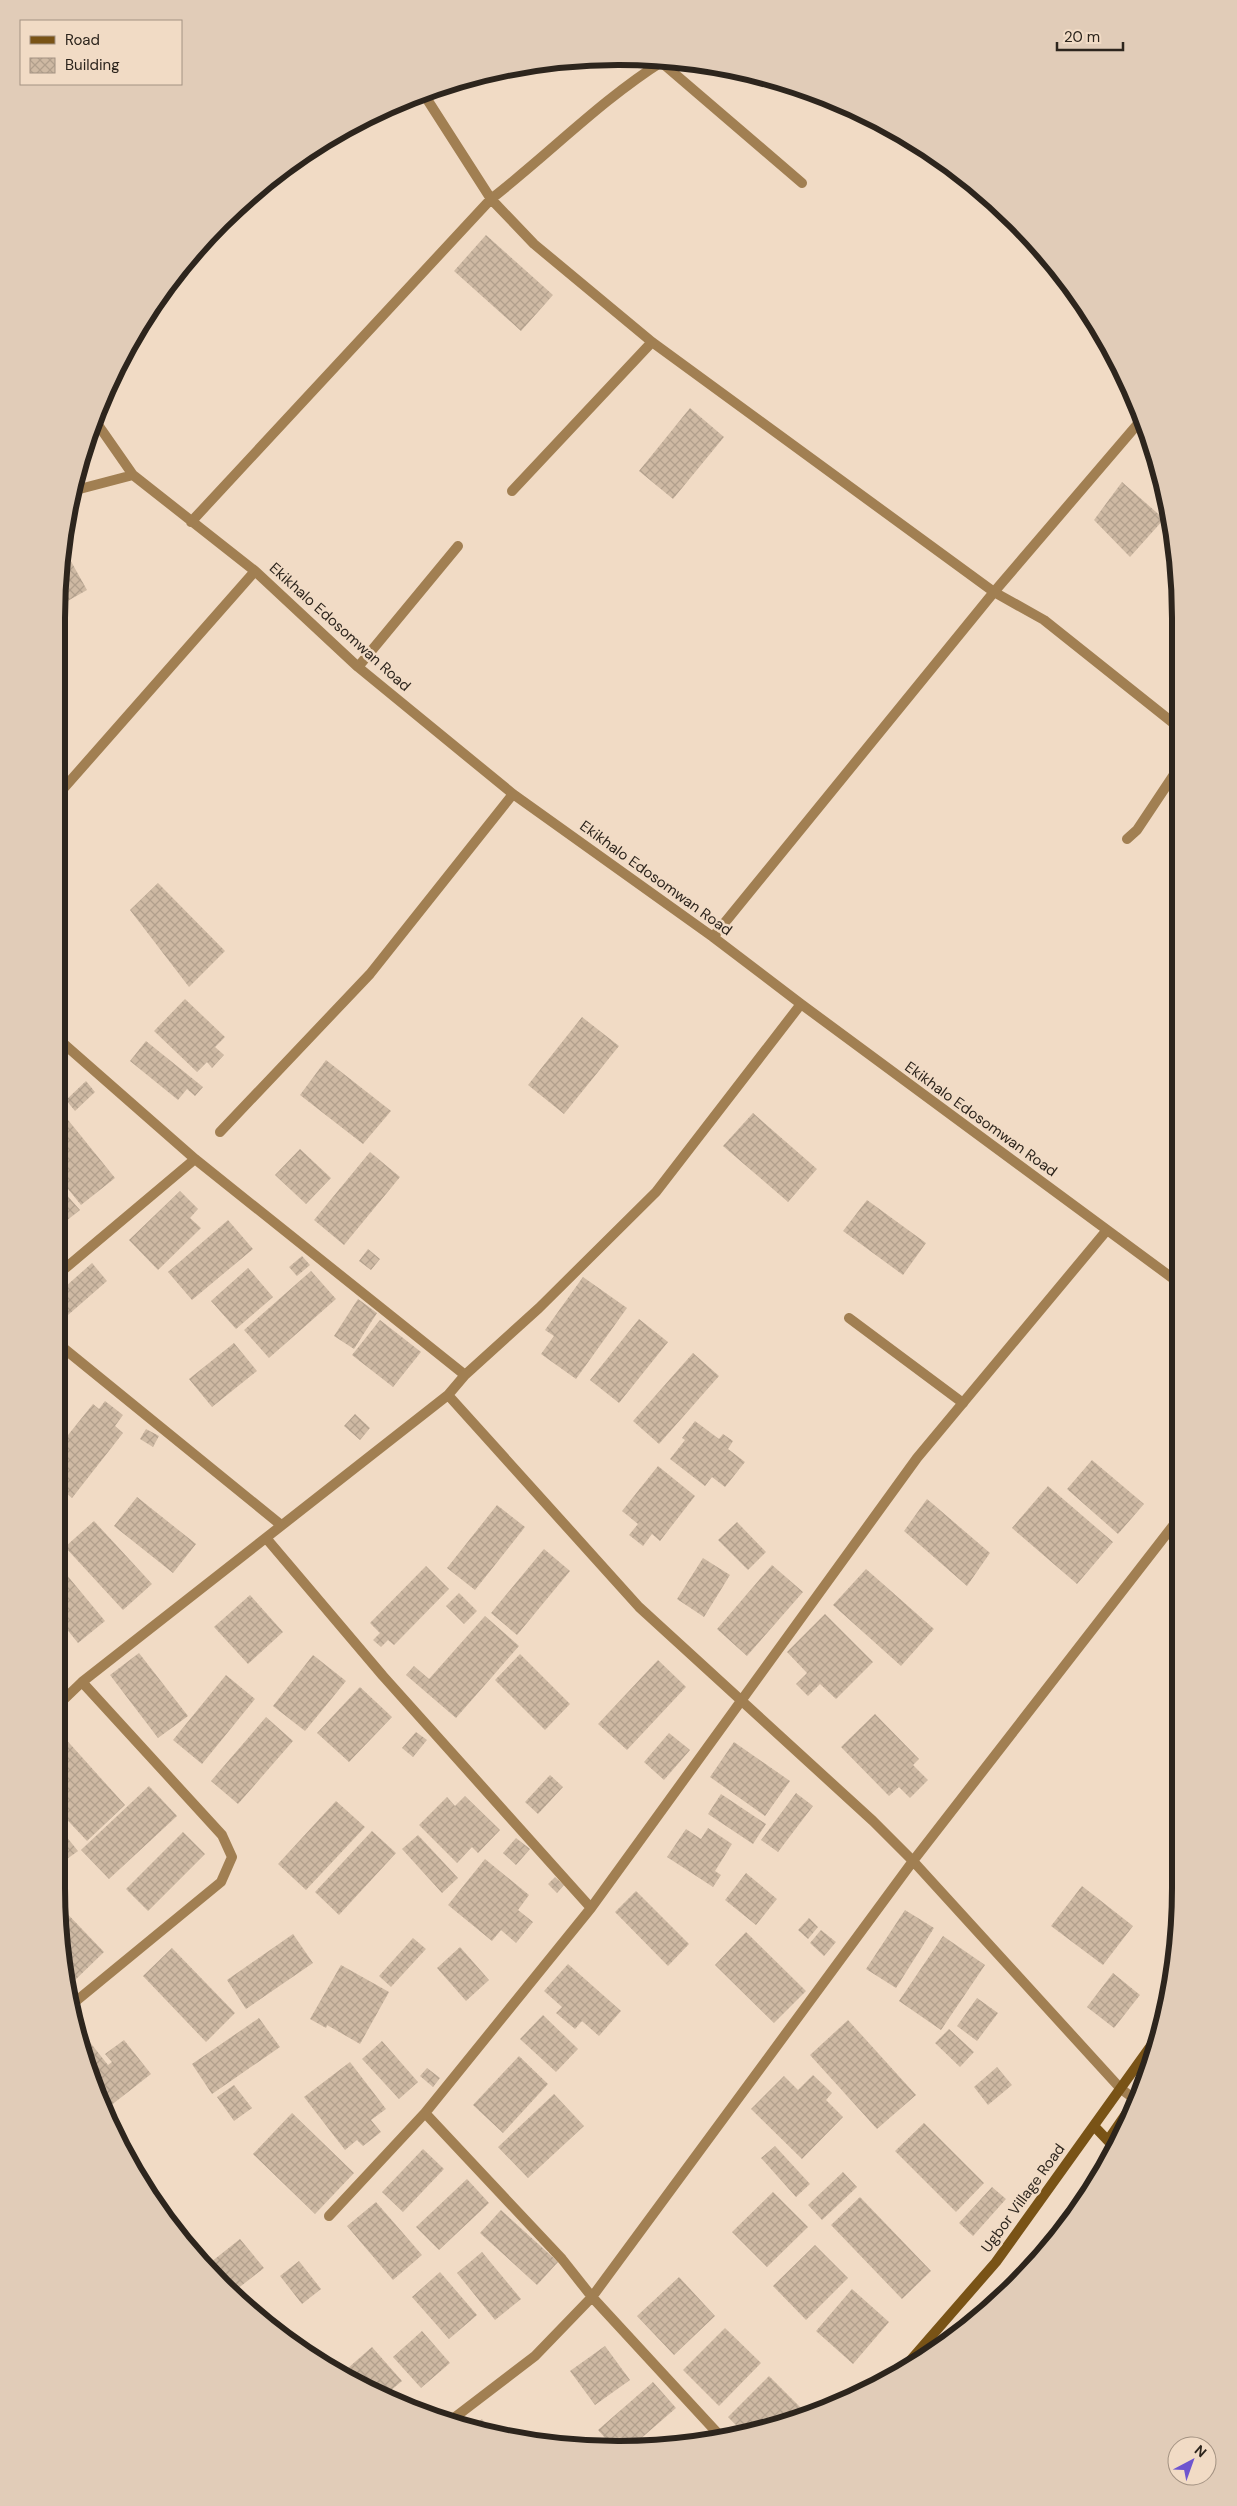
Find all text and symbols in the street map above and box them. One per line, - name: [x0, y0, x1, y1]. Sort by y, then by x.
- legend: [20, 20, 182, 85]
- scale bar: [1057, 20, 1123, 52]
- text: 20 m: [1064, 27, 1100, 47]
- text: Road: [65, 30, 100, 50]
- text: Building: [65, 55, 120, 75]
- street label: Ekikhalo Edosomwan Road: [265, 558, 415, 696]
- street label: Ekikhalo Edosomwan Road: [576, 816, 736, 940]
- street label: Ekikhalo Edosomwan Road: [901, 1057, 1061, 1181]
- street label: Ugbor Village Road: [977, 2140, 1069, 2256]
- north arrow: [1167, 2436, 1217, 2486]
- text: N: [1191, 2441, 1210, 2461]

